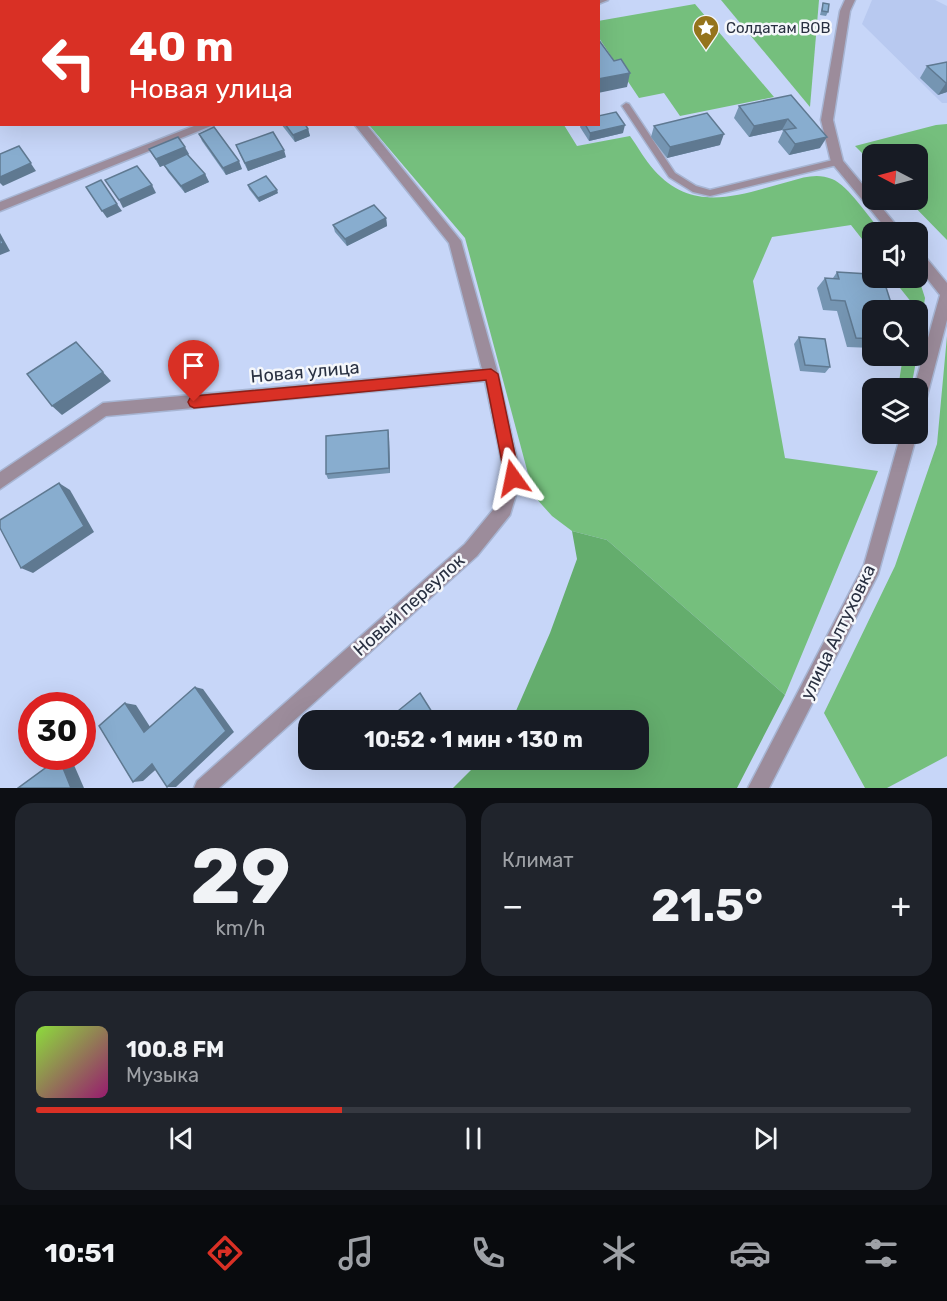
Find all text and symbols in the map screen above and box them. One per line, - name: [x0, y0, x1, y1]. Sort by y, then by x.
- place icon: Солдатам ВОВ: [691, 13, 721, 51]
- place label: Солдатам ВОВ: [726, 19, 831, 37]
- text: 40 m: [129, 22, 234, 72]
- icon: left: [30, 24, 108, 102]
- text: Новая улица: [129, 73, 293, 105]
- north arrow: [862, 144, 928, 210]
- map controls: [862, 144, 928, 444]
- button: sound: [862, 222, 928, 288]
- button: search: [862, 300, 928, 366]
- pin: [168, 340, 219, 402]
- icon: arrive: [177, 349, 210, 382]
- street label: Новая улица: [250, 356, 360, 388]
- button: layers: [862, 378, 928, 444]
- position arrow: [481, 446, 545, 510]
- street label: Новый переулок: [349, 549, 469, 661]
- street label: улица Алтуховка: [796, 561, 880, 703]
- speed limit sign: 30: [18, 692, 96, 770]
- text: 10:52 · 1 мин · 130 m: [364, 726, 583, 753]
- text: 29: [190, 830, 291, 923]
- text: Климат: [502, 848, 574, 872]
- text: 21.5°: [651, 879, 763, 932]
- text: −: [502, 886, 523, 925]
- text: +: [890, 886, 911, 925]
- text: km/h: [216, 916, 265, 940]
- text: 100.8 FM: [126, 1036, 224, 1063]
- text: Музыка: [126, 1063, 199, 1087]
- icon: previous: [165, 1122, 198, 1155]
- icon: pause: [457, 1122, 490, 1155]
- icon: next: [749, 1122, 782, 1155]
- icon: directions: [204, 1232, 246, 1274]
- icon: music: [335, 1232, 377, 1274]
- icon: phone: [467, 1232, 509, 1274]
- icon: climate: [598, 1232, 640, 1274]
- icon: car: [729, 1232, 771, 1274]
- icon: filters: [860, 1232, 902, 1274]
- text: 10:51: [45, 1237, 115, 1269]

